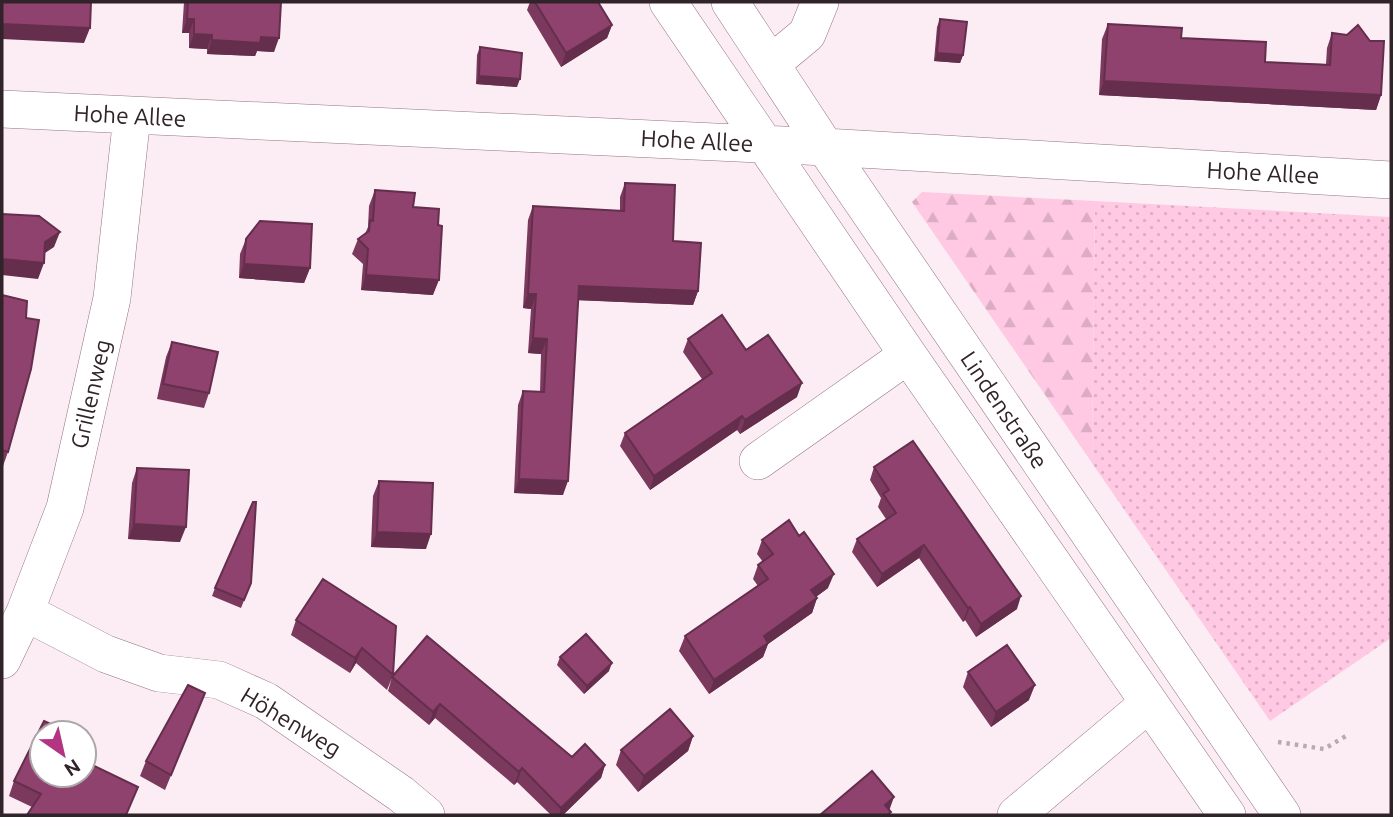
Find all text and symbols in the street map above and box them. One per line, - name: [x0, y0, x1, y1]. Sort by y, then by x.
- street label: Hohe Allee: [73, 100, 187, 131]
- street label: Hohe Allee: [640, 125, 754, 156]
- street label: Hohe Allee: [1206, 157, 1320, 188]
- street label: Grillenweg: [66, 337, 115, 451]
- street label: Lindenstraße: [956, 346, 1053, 473]
- street label: Höhenweg: [237, 682, 346, 761]
- north arrow: [28, 719, 98, 789]
- text: N: [60, 755, 85, 781]

